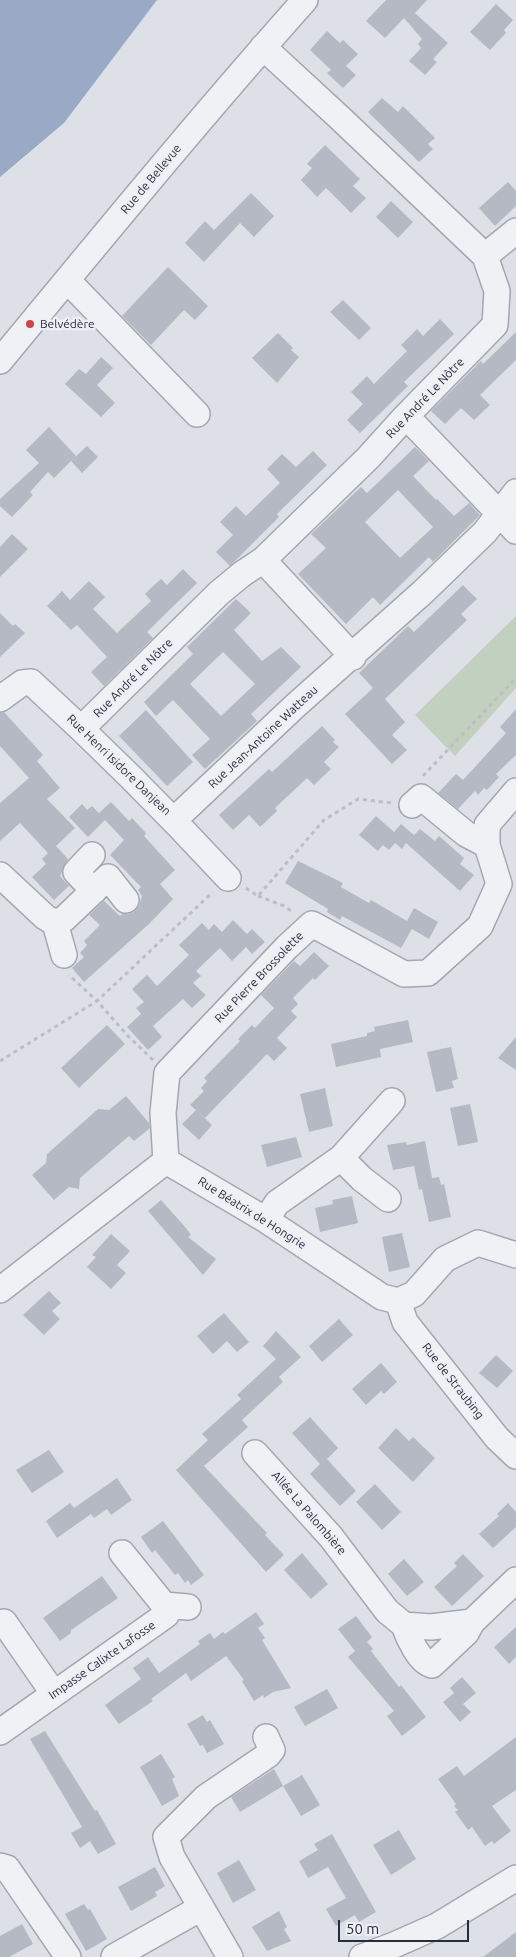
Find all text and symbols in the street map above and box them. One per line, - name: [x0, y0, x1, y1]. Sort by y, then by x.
- street label: Rue de Bellevue: [118, 141, 184, 217]
- place label: Belvédère: [40, 317, 95, 331]
- marker: Belvédère: [24, 318, 36, 330]
- street label: Rue André Le Nôtre: [383, 355, 467, 441]
- street label: Rue André Le Nôtre: [90, 635, 176, 721]
- street label: Rue Jean-Antoine Watteau: [205, 683, 321, 791]
- street label: Rue Henri Isidore Danjean: [64, 712, 174, 818]
- street label: Rue Pierre Brossolette: [212, 928, 306, 1026]
- street label: Rue Béatrix de Hongrie: [195, 1174, 309, 1252]
- street label: Rue de Straubing: [419, 1340, 487, 1422]
- street label: Allée La Palombière: [269, 1468, 349, 1558]
- street label: Impasse Calixte Lafosse: [46, 1618, 158, 1702]
- scale bar: [341, 1910, 472, 1942]
- text: 50 m: [346, 1920, 379, 1937]

